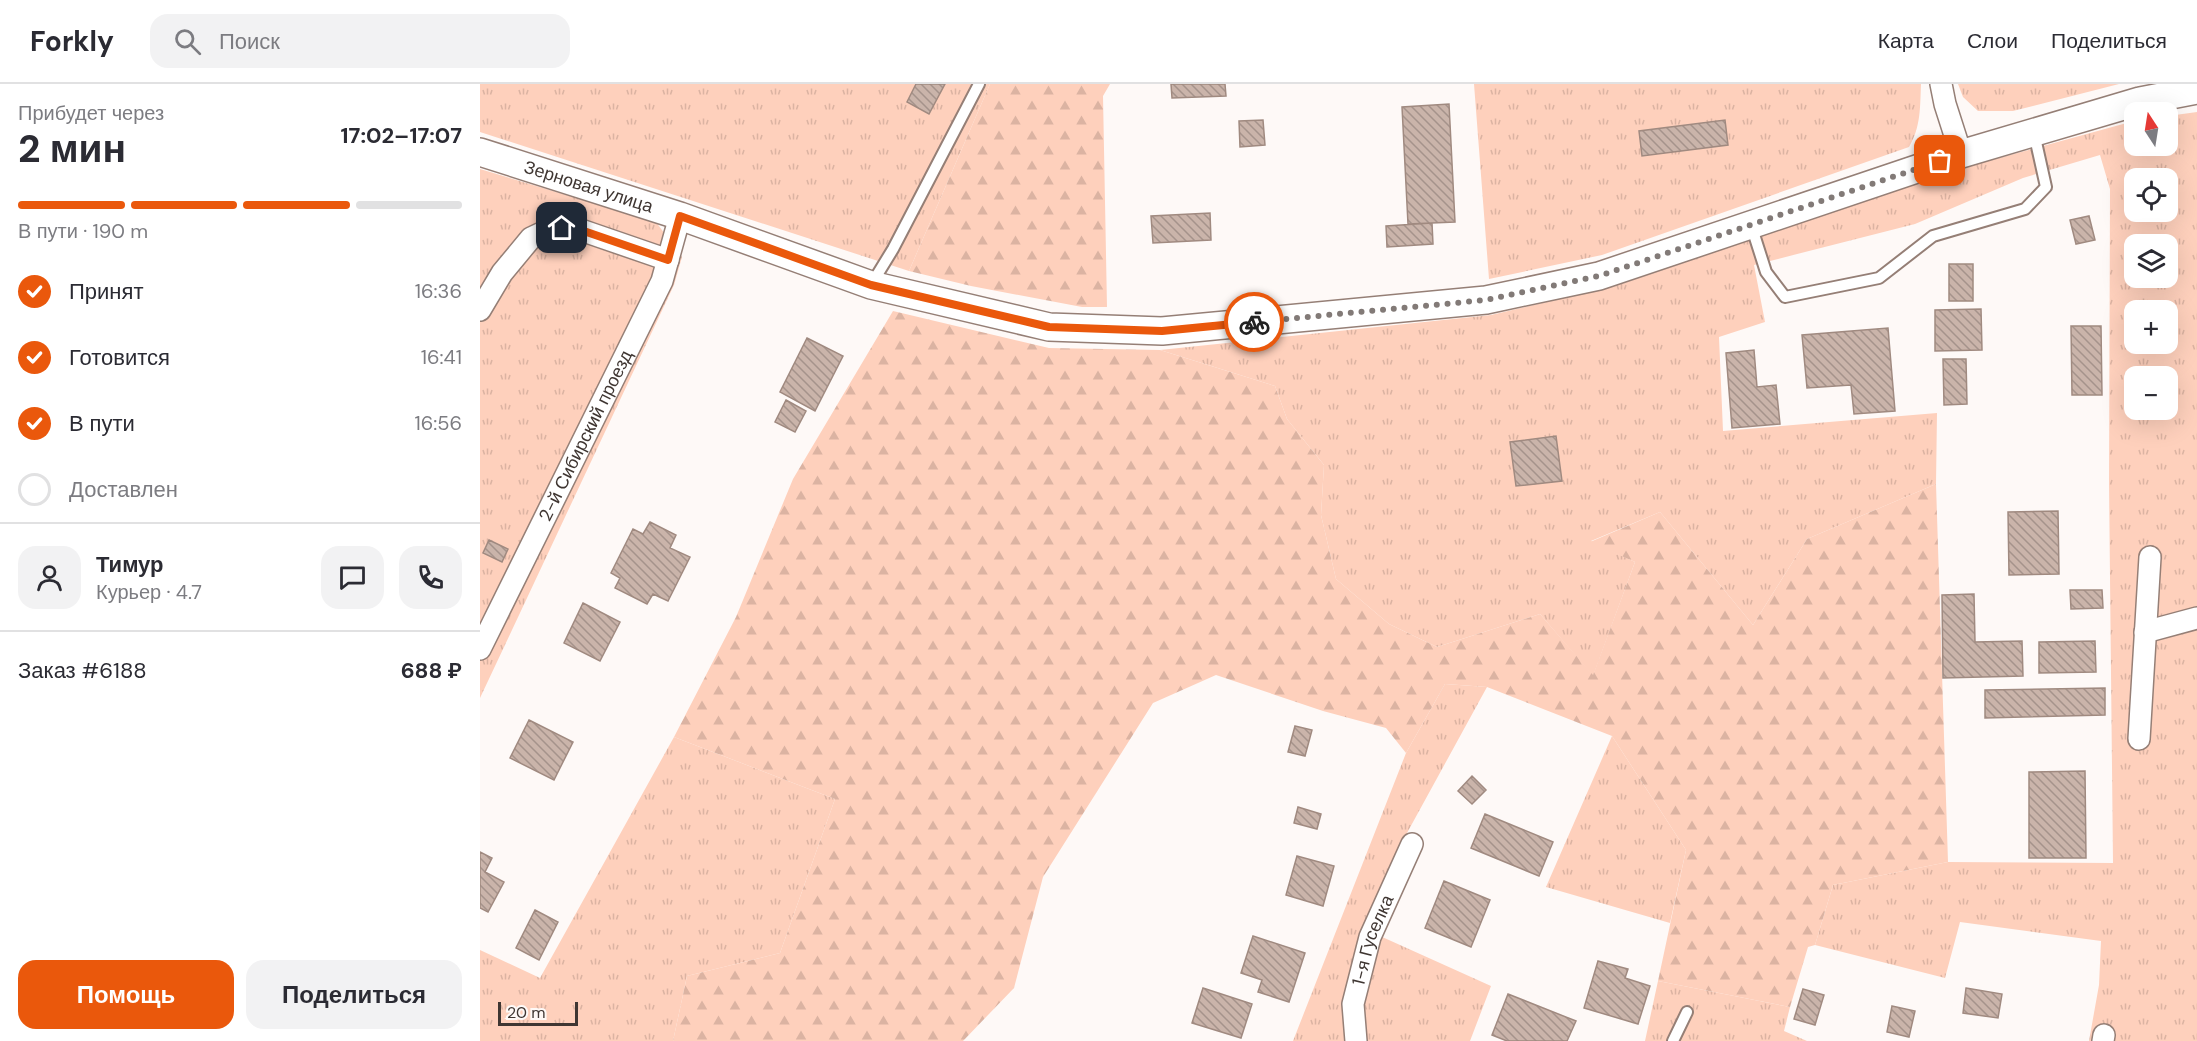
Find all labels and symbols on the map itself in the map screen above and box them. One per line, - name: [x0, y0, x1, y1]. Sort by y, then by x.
- north arrow: [2124, 102, 2178, 156]
- pin: [1914, 135, 1965, 186]
- street label: Зерновая улица: [521, 155, 657, 219]
- pin: [536, 202, 587, 253]
- courier: [1224, 292, 1284, 352]
- street label: 2-й Сибирский проезд: [533, 346, 638, 525]
- street label: 1-я Гуселка: [1346, 890, 1400, 988]
- scale bar: [498, 999, 578, 1026]

